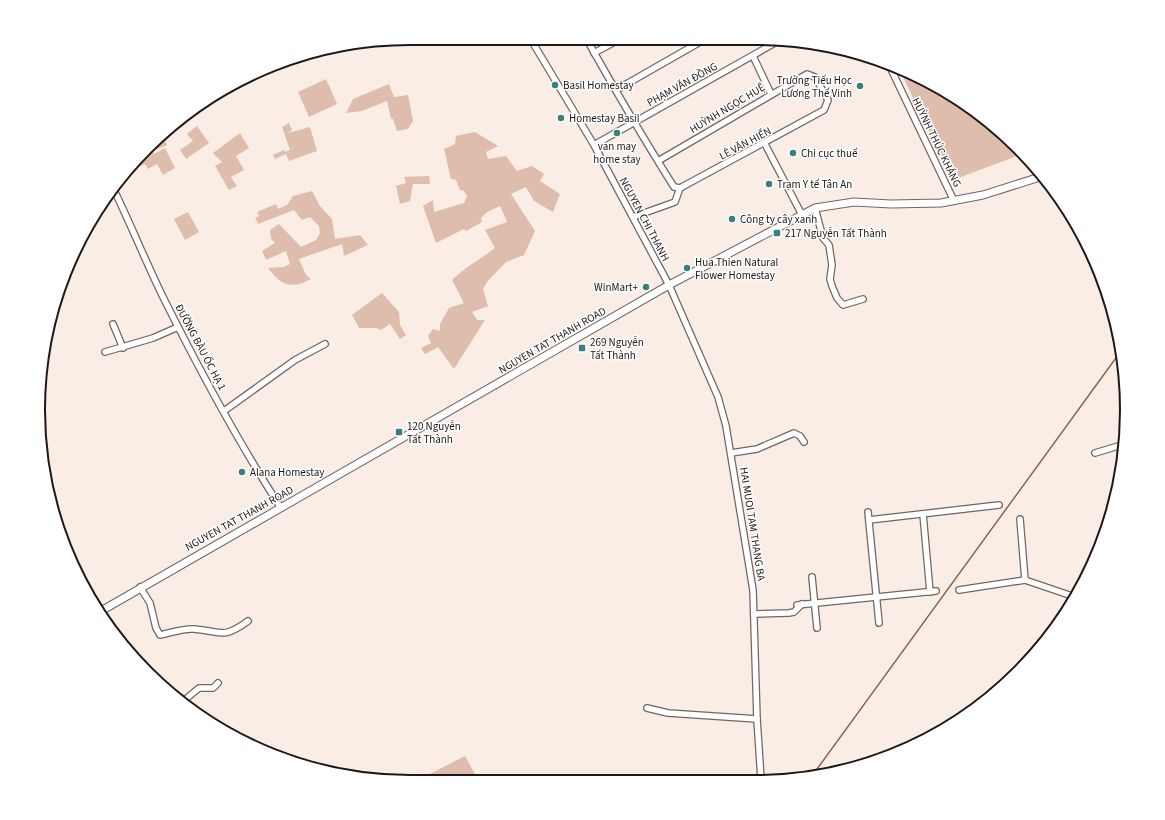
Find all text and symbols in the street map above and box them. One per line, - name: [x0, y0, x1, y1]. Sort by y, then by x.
- street label: PHẠM VĂN ĐỒNG: [644, 59, 720, 110]
- place label: Trường Tiếu Học Lương Thế Vinh: [777, 73, 852, 101]
- place label: Basil Homestay: [563, 78, 634, 93]
- marker: Basil Homestay: [550, 80, 560, 90]
- street label: HUỲNH NGỌC HUỆ: [687, 80, 768, 137]
- marker: Trường Tiếu Học Lương Thế Vinh: [855, 81, 865, 91]
- street label: HUỲNH THÚC KHÁNG: [908, 95, 965, 190]
- place label: Homestay Basil: [569, 111, 640, 126]
- marker: Homestay Basil: [556, 113, 566, 123]
- street label: LÊ VĂN HIẾN: [716, 123, 774, 163]
- marker: van may home stay: [612, 128, 622, 138]
- place label: van may home stay: [593, 139, 641, 167]
- place label: Chi cục thuế: [801, 146, 858, 161]
- marker: Chi cục thuế: [788, 148, 798, 158]
- street label: NGUYEN CHI THANH: [616, 175, 673, 264]
- place label: Trạm Y tế Tân An: [777, 177, 852, 192]
- marker: Trạm Y tế Tân An: [764, 179, 774, 189]
- place label: Công ty cây xanh: [740, 212, 817, 227]
- marker: Công ty cây xanh: [727, 214, 737, 224]
- place label: 217 Nguyễn Tất Thành: [785, 226, 887, 241]
- marker: 217 Nguyễn Tất Thành: [772, 228, 782, 238]
- place label: Hua Thien Natural Flower Homestay: [695, 255, 778, 283]
- marker: Hua Thien Natural Flower Homestay: [682, 263, 692, 273]
- place label: WinMart+: [594, 280, 639, 295]
- marker: WinMart+: [641, 282, 651, 292]
- street label: ĐƯỜNG BÀU ỐC HẠ 1: [171, 301, 230, 393]
- street label: NGUYEN TAT THANH ROAD: [496, 303, 609, 377]
- place label: 269 Nguyễn Tất Thành: [590, 335, 644, 363]
- marker: 269 Nguyễn Tất Thành: [577, 343, 587, 353]
- place label: 120 Nguyễn Tất Thành: [407, 419, 461, 447]
- marker: 120 Nguyễn Tất Thành: [394, 427, 404, 437]
- place label: Alana Homestay: [250, 465, 324, 480]
- street label: HAI MUOI TAM THANG BA: [736, 466, 769, 582]
- marker: Alana Homestay: [237, 467, 247, 477]
- street label: NGUYEN TAT THANH ROAD: [182, 482, 296, 555]

